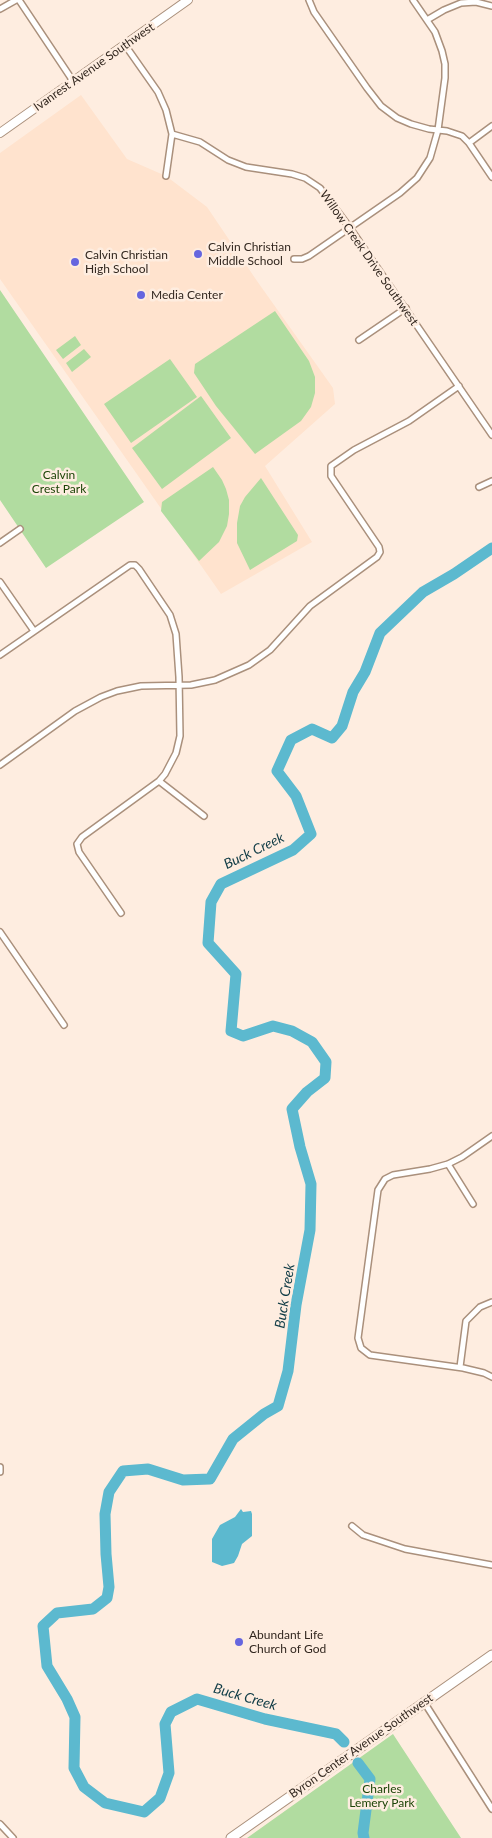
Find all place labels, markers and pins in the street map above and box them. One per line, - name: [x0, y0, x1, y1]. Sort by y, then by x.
- place label: Calvin Christian Middle School: [208, 240, 291, 268]
- place label: Calvin Christian High School: [85, 248, 168, 276]
- marker: Calvin Christian Middle School: [192, 248, 204, 260]
- marker: Calvin Christian High School: [69, 256, 81, 268]
- place label: Media Center: [151, 288, 223, 302]
- marker: Media Center: [135, 289, 147, 301]
- place label: Abundant Life Church of God: [249, 1628, 326, 1656]
- marker: Abundant Life Church of God: [233, 1636, 245, 1648]

